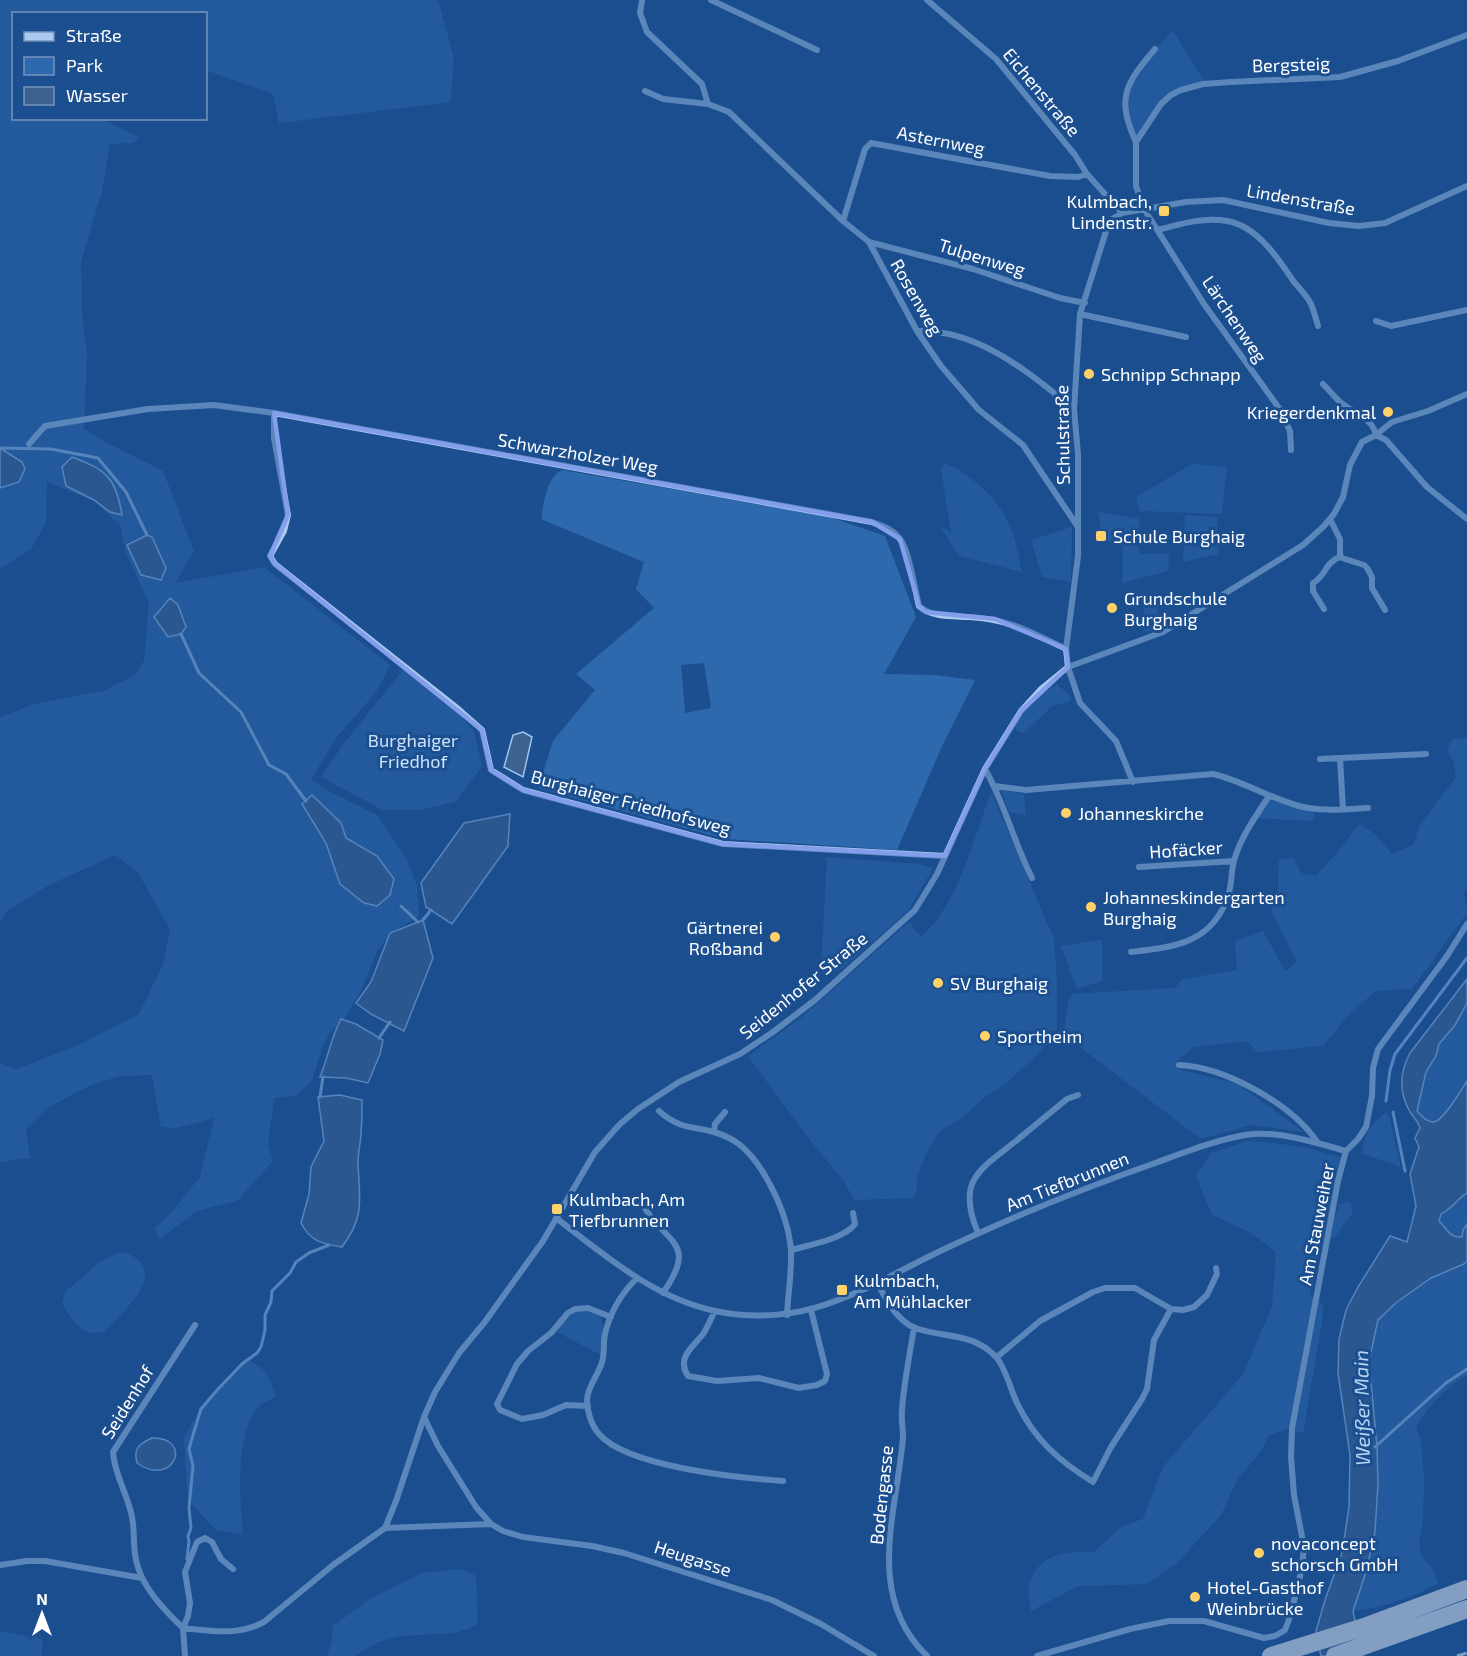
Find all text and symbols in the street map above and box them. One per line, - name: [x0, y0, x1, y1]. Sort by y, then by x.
- legend: [12, 12, 207, 120]
- text: Straße: [66, 24, 122, 46]
- street label: Eichenstraße: [999, 43, 1085, 141]
- street label: Bergsteig: [1252, 52, 1330, 76]
- text: Park: [66, 54, 103, 76]
- text: Wasser: [66, 84, 128, 106]
- street label: Asternweg: [895, 121, 987, 159]
- street label: Lindenstraße: [1245, 179, 1357, 219]
- place label: Kulmbach, Lindenstr.: [1067, 190, 1152, 233]
- marker: Kulmbach, Lindenstr.: [1157, 204, 1171, 218]
- street label: Tulpenweg: [936, 233, 1028, 281]
- street label: Rosenweg: [886, 255, 948, 339]
- street label: Lärchenweg: [1198, 271, 1272, 367]
- place label: Schnipp Schnapp: [1101, 363, 1241, 385]
- marker: Schnipp Schnapp: [1082, 367, 1096, 381]
- street label: Schulstraße: [1050, 385, 1074, 485]
- place label: Kriegerdenkmal: [1247, 401, 1377, 423]
- marker: Kriegerdenkmal: [1381, 405, 1395, 419]
- street label: Schwarzholzer Weg: [496, 428, 660, 478]
- place label: Schule Burghaig: [1113, 525, 1245, 547]
- marker: Schule Burghaig: [1094, 529, 1108, 543]
- place label: Grundschule Burghaig: [1124, 587, 1227, 630]
- marker: Grundschule Burghaig: [1105, 601, 1119, 615]
- park label: Burghaiger Friedhof: [368, 729, 458, 772]
- street label: Burghaiger Friedhofsweg: [529, 765, 733, 839]
- place label: Johanneskirche: [1078, 802, 1204, 824]
- marker: Johanneskirche: [1059, 806, 1073, 820]
- street label: Hofäcker: [1149, 835, 1223, 863]
- place label: Johanneskindergarten Burghaig: [1103, 886, 1285, 929]
- marker: Johanneskindergarten Burghaig: [1084, 900, 1098, 914]
- place label: Gärtnerei Roßband: [687, 916, 763, 959]
- street label: Seidenhofer Straße: [735, 927, 871, 1043]
- marker: Gärtnerei Roßband: [768, 930, 782, 944]
- place label: SV Burghaig: [950, 972, 1048, 994]
- marker: SV Burghaig: [931, 976, 945, 990]
- place label: Sportheim: [997, 1025, 1082, 1047]
- marker: Sportheim: [978, 1029, 992, 1043]
- street label: Am Tiefbrunnen: [1002, 1146, 1132, 1216]
- street label: Am Stauweiher: [1293, 1161, 1339, 1287]
- place label: Kulmbach, Am Tiefbrunnen: [569, 1188, 685, 1231]
- marker: Kulmbach, Am Tiefbrunnen: [550, 1202, 564, 1216]
- place label: Kulmbach, Am Mühlacker: [854, 1269, 971, 1312]
- marker: Kulmbach, Am Mühlacker: [835, 1283, 849, 1297]
- water label: Weißer Main: [1348, 1350, 1374, 1466]
- street label: Seidenhof: [96, 1360, 159, 1443]
- street label: Bodengasse: [865, 1444, 897, 1546]
- place label: novaconcept schorsch GmbH: [1271, 1532, 1399, 1575]
- street label: Heugasse: [652, 1535, 734, 1581]
- marker: novaconcept schorsch GmbH: [1252, 1546, 1266, 1560]
- place label: Hotel-Gasthof Weinbrücke: [1207, 1576, 1325, 1619]
- north arrow: [12, 1584, 72, 1644]
- text: N: [36, 1589, 48, 1608]
- marker: Hotel-Gasthof Weinbrücke: [1188, 1590, 1202, 1604]

